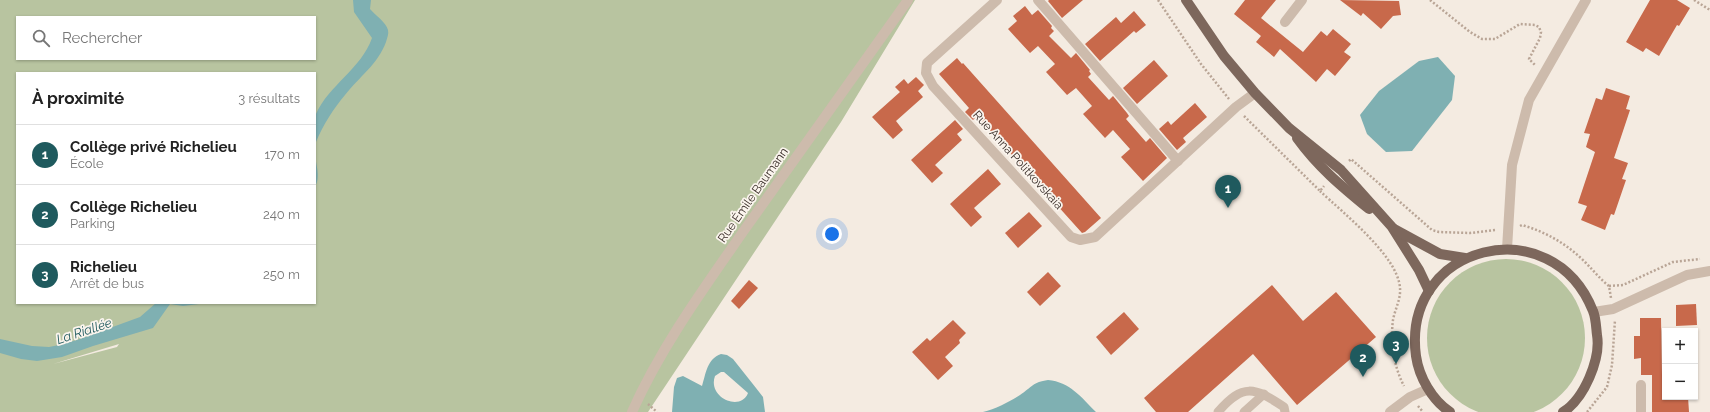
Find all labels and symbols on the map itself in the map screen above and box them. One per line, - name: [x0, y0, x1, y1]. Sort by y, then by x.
- street label: Rue Anna Politkovskaia: [970, 108, 1066, 212]
- street label: Rue Émile Baumann: [715, 145, 791, 245]
- pin: 1: [1215, 175, 1241, 208]
- your location: [822, 224, 842, 244]
- water label: La Riallée: [54, 315, 114, 347]
- pin: 3: [1383, 331, 1409, 364]
- pin: 2: [1350, 344, 1376, 377]

